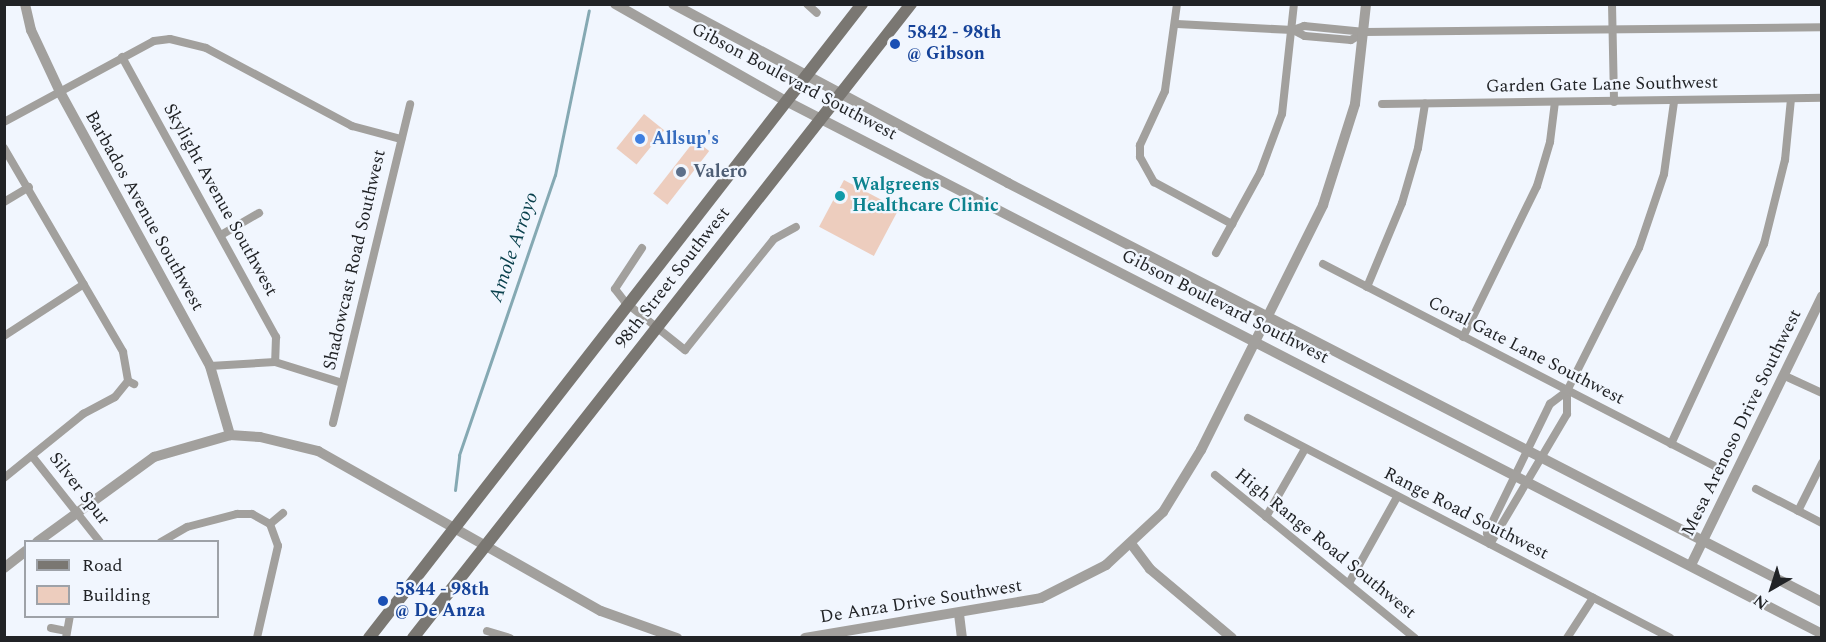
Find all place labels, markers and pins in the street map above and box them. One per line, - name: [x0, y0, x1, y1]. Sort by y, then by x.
- place label: 5842 - 98th @ Gibson: [907, 23, 1001, 66]
- marker: 5842 - 98th @ Gibson: [888, 37, 902, 51]
- place label: Allsup's: [652, 128, 719, 150]
- marker: Allsup's: [633, 132, 647, 146]
- place label: Valero: [693, 161, 747, 183]
- marker: Valero: [674, 165, 688, 179]
- place label: Walgreens Healthcare Clinic: [852, 175, 999, 218]
- marker: Walgreens Healthcare Clinic: [833, 189, 847, 203]
- place label: 5844 - 98th @ De Anza: [395, 580, 489, 622]
- marker: 5844 - 98th @ De Anza: [376, 594, 390, 608]

